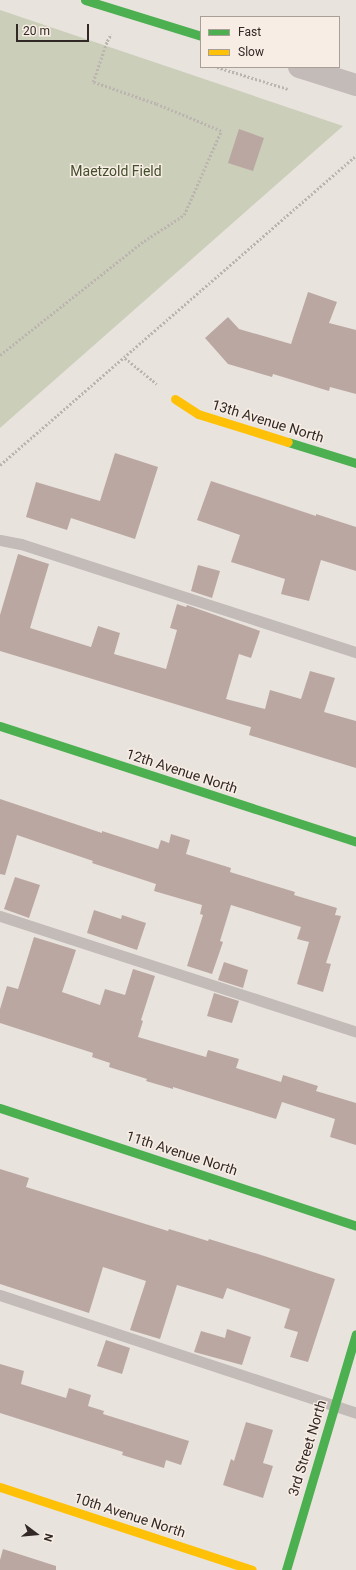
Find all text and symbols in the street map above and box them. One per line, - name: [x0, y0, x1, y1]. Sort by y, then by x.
- scale bar: [18, 16, 91, 42]
- legend: [200, 16, 340, 68]
- text: 20 m: [23, 24, 50, 38]
- text: Fast: [238, 25, 261, 39]
- text: Slow: [238, 45, 264, 59]
- park label: Maetzold Field: [70, 163, 162, 179]
- street label: 13th Avenue North: [210, 396, 326, 446]
- street label: 12th Avenue North: [124, 745, 240, 797]
- street label: 11th Avenue North: [124, 1127, 240, 1179]
- street label: 3rd Street North: [284, 1398, 330, 1498]
- street label: 10th Avenue North: [72, 1489, 188, 1541]
- north arrow: [16, 1514, 56, 1554]
- text: N: [41, 1532, 55, 1543]

